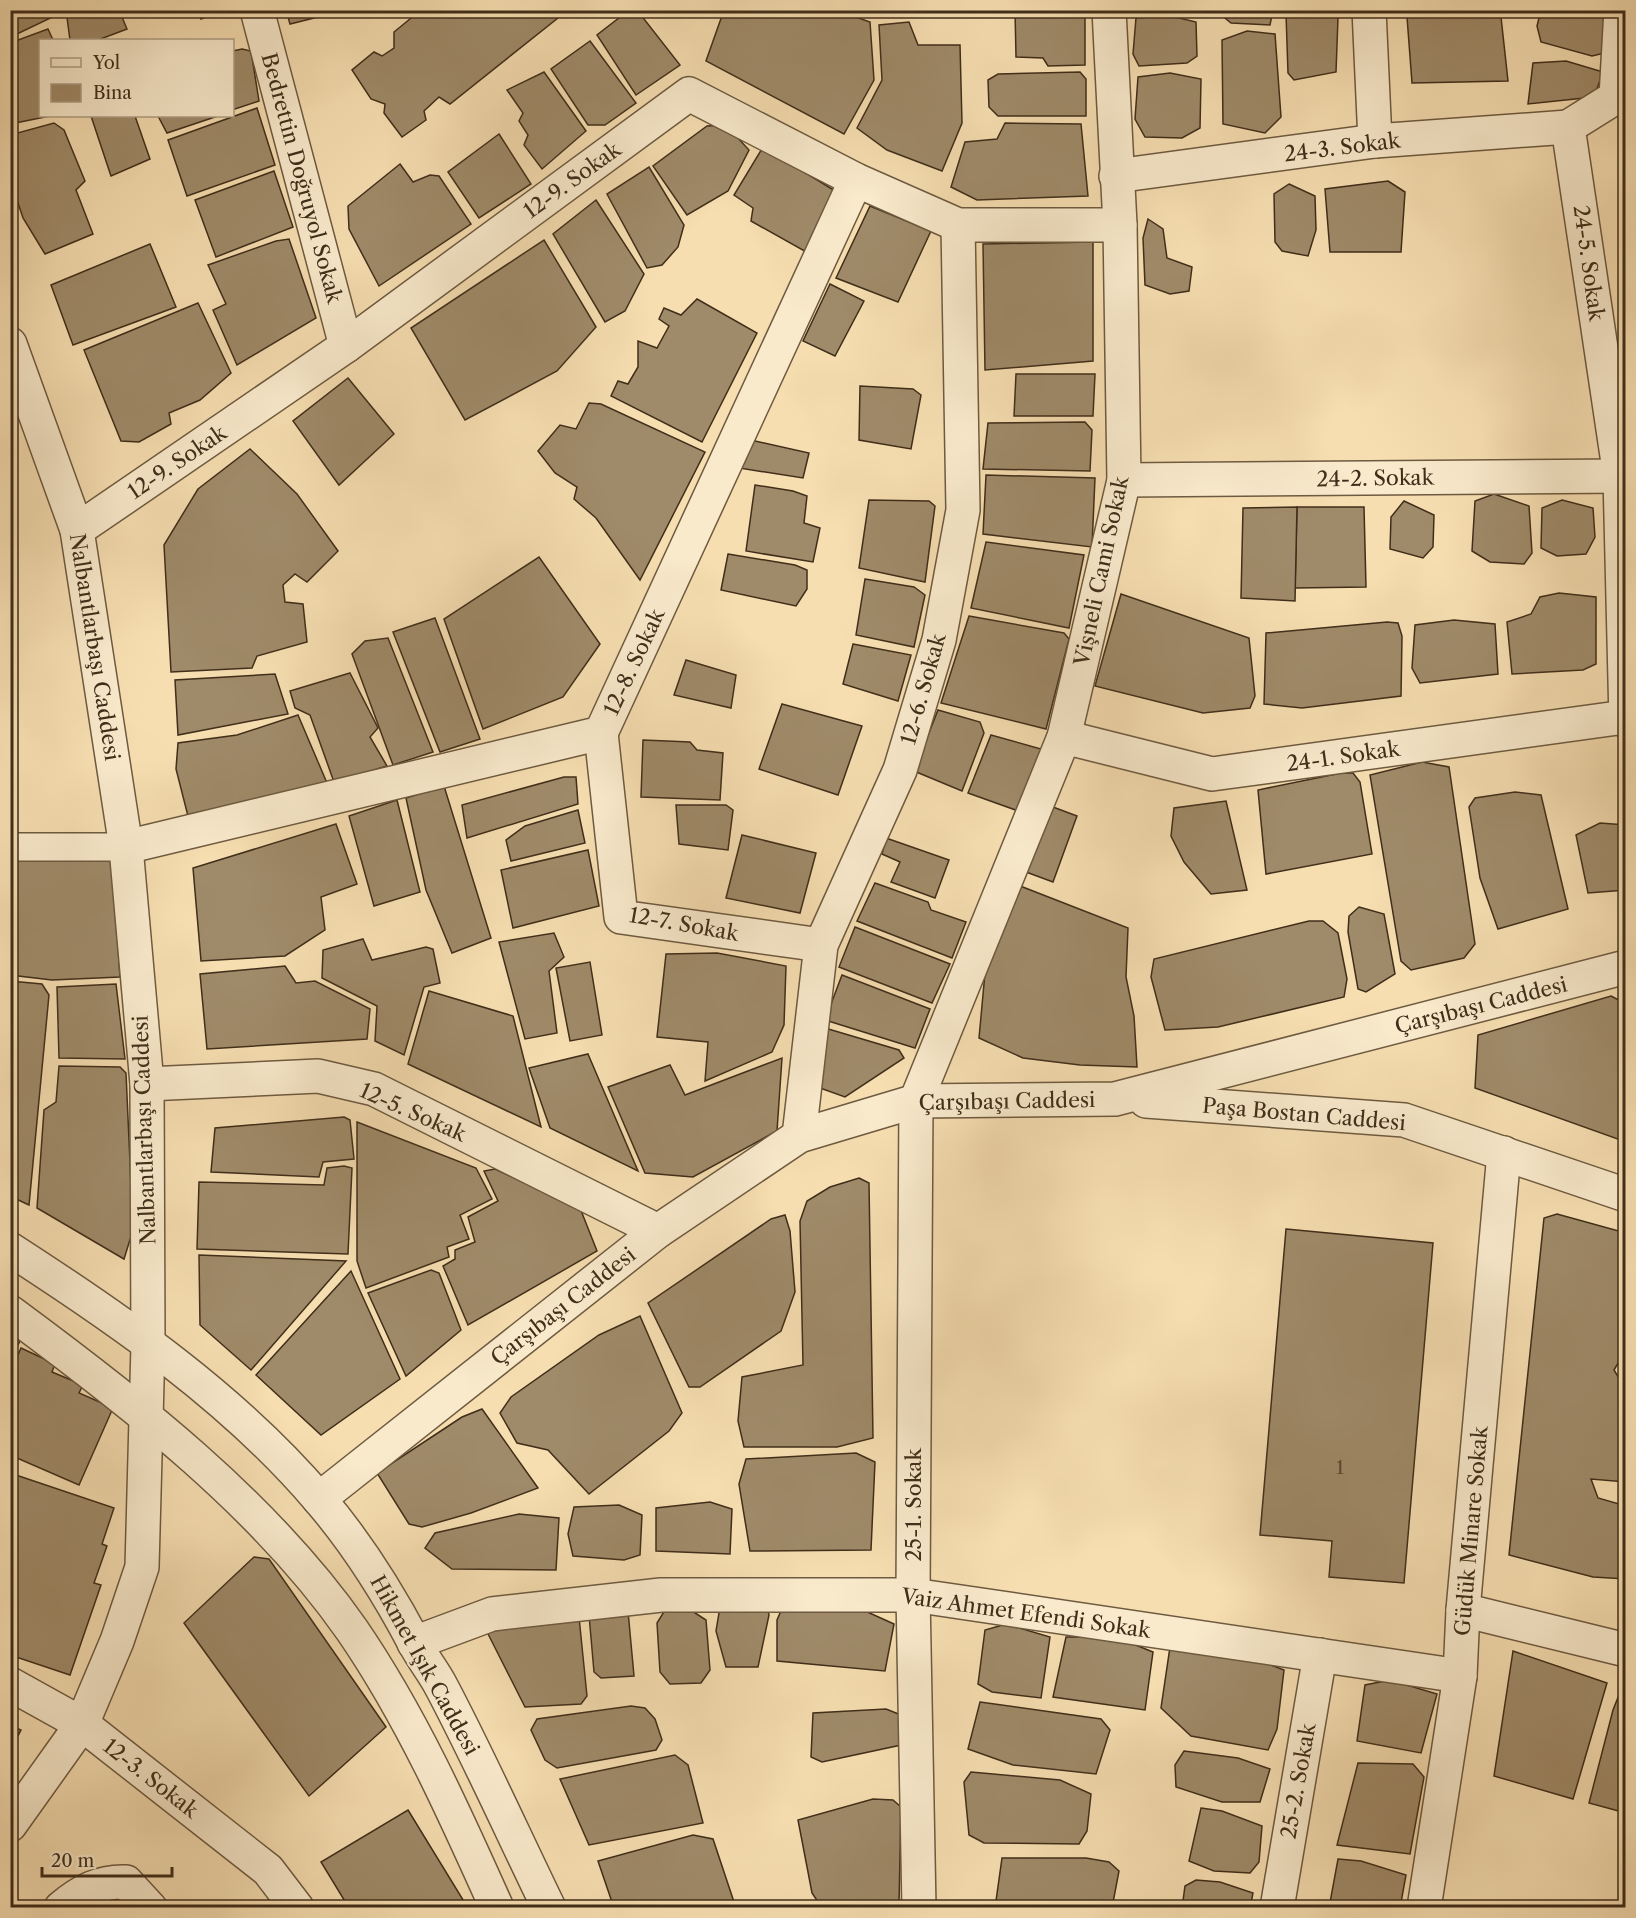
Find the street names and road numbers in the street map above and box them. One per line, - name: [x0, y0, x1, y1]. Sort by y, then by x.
- street label: Bedrettin Doğruyol Sokak: [257, 50, 348, 307]
- street label: 24-3. Sokak: [1282, 127, 1402, 167]
- street label: 12-9. Sokak: [519, 136, 626, 223]
- street label: 24-5. Sokak: [1569, 203, 1610, 323]
- street label: 12-9. Sokak: [123, 419, 232, 504]
- street label: 24-2. Sokak: [1316, 464, 1435, 492]
- street label: Vişneli Cami Sokak: [1069, 473, 1133, 669]
- street label: Nalbantlarbaşı Caddesi: [65, 532, 125, 762]
- street label: 12-8. Sokak: [598, 604, 670, 719]
- street label: 12-6. Sokak: [895, 630, 951, 747]
- street label: 24-1. Sokak: [1285, 736, 1402, 776]
- street label: 12-7. Sokak: [627, 902, 742, 946]
- street label: Çarşıbaşı Caddesi: [1392, 971, 1570, 1039]
- street label: Nalbantlarbaşı Caddesi: [128, 1015, 160, 1245]
- street label: 12-5. Sokak: [356, 1078, 471, 1147]
- street label: Çarşıbaşı Caddesi: [918, 1087, 1096, 1115]
- street label: Paşa Bostan Caddesi: [1201, 1093, 1407, 1135]
- street label: Çarşıbaşı Caddesi: [486, 1242, 640, 1370]
- street label: Güdük Minare Sokak: [1449, 1424, 1493, 1637]
- street label: 25-1. Sokak: [901, 1448, 926, 1562]
- street label: Hikmet Işık Caddesi: [365, 1571, 485, 1759]
- street label: Vaiz Ahmet Efendi Sokak: [899, 1583, 1153, 1643]
- street label: 25-2. Sokak: [1276, 1721, 1321, 1841]
- street label: 12-3. Sokak: [99, 1733, 204, 1823]

